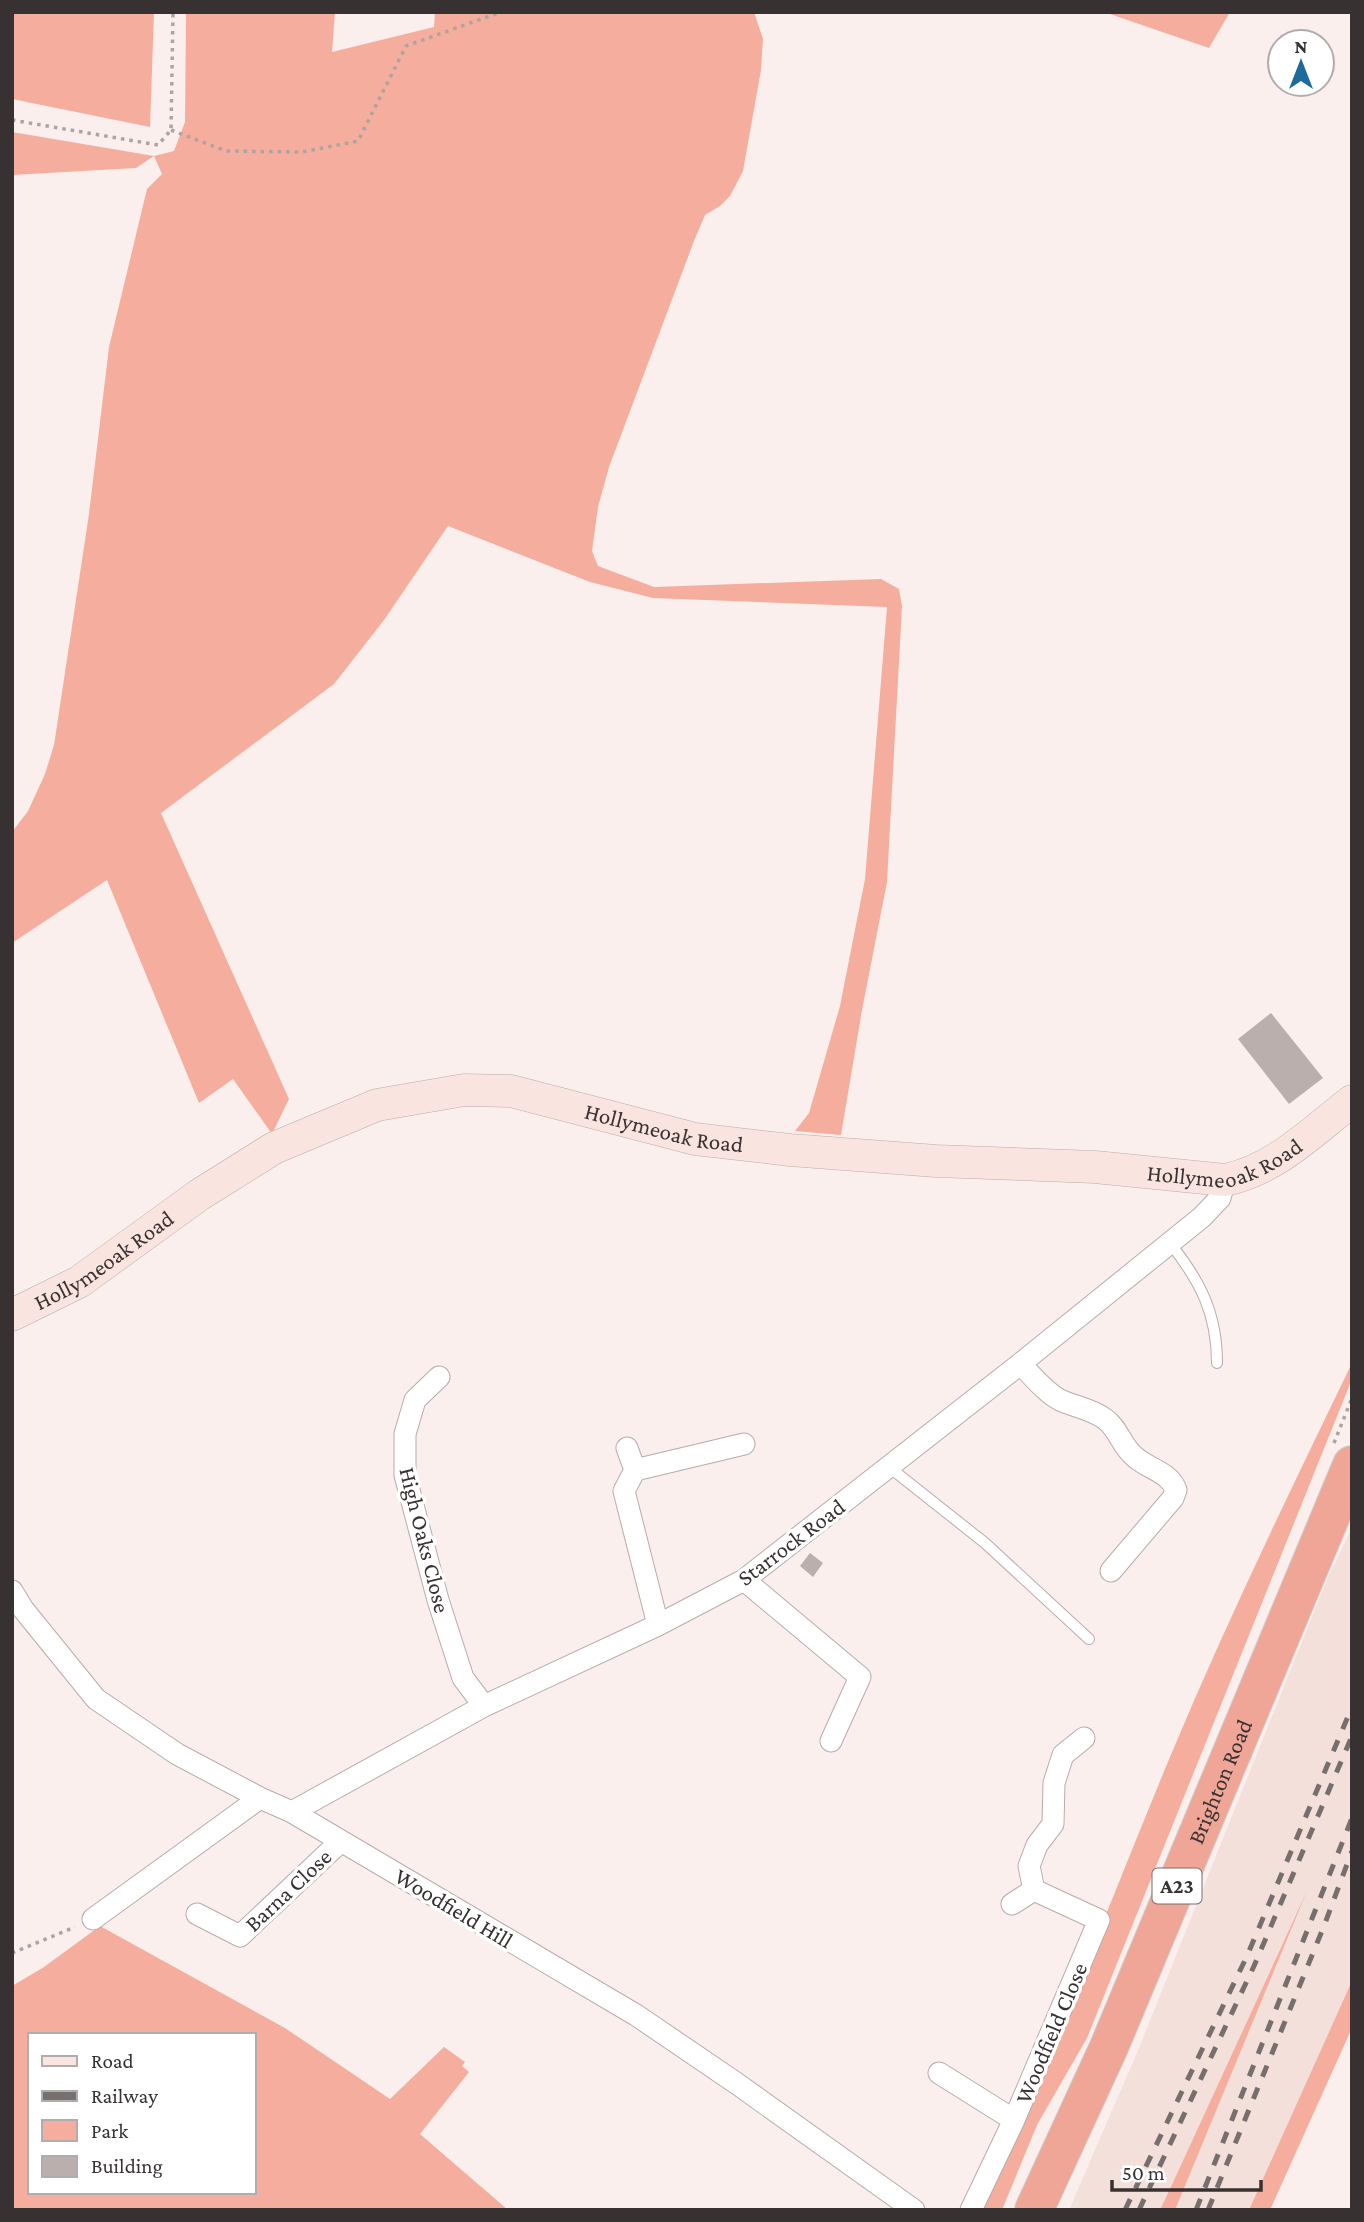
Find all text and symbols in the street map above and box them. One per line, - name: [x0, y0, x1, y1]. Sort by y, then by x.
- north arrow: [1266, 28, 1336, 98]
- text: N: [1295, 36, 1308, 57]
- street label: Hollymeoak Road: [582, 1098, 745, 1157]
- street label: Hollymeoak Road: [1146, 1133, 1307, 1193]
- street label: Hollymeoak Road: [30, 1205, 178, 1315]
- street label: High Oaks Close: [394, 1464, 456, 1616]
- street label: Starrock Road: [732, 1493, 850, 1591]
- street label: Brighton Road: [1182, 1715, 1257, 1848]
- street label: Barna Close: [239, 1843, 337, 1937]
- street label: Woodfield Hill: [390, 1863, 518, 1953]
- road number: A23: [1152, 1868, 1202, 1904]
- street label: Woodfield Close: [1010, 1959, 1092, 2107]
- legend: [28, 2033, 256, 2194]
- text: Road: [91, 2049, 134, 2073]
- text: Railway: [91, 2084, 158, 2108]
- text: Park: [91, 2119, 128, 2143]
- scale bar: [1112, 2148, 1261, 2192]
- text: Building: [91, 2154, 163, 2178]
- text: 50 m: [1122, 2161, 1165, 2185]

